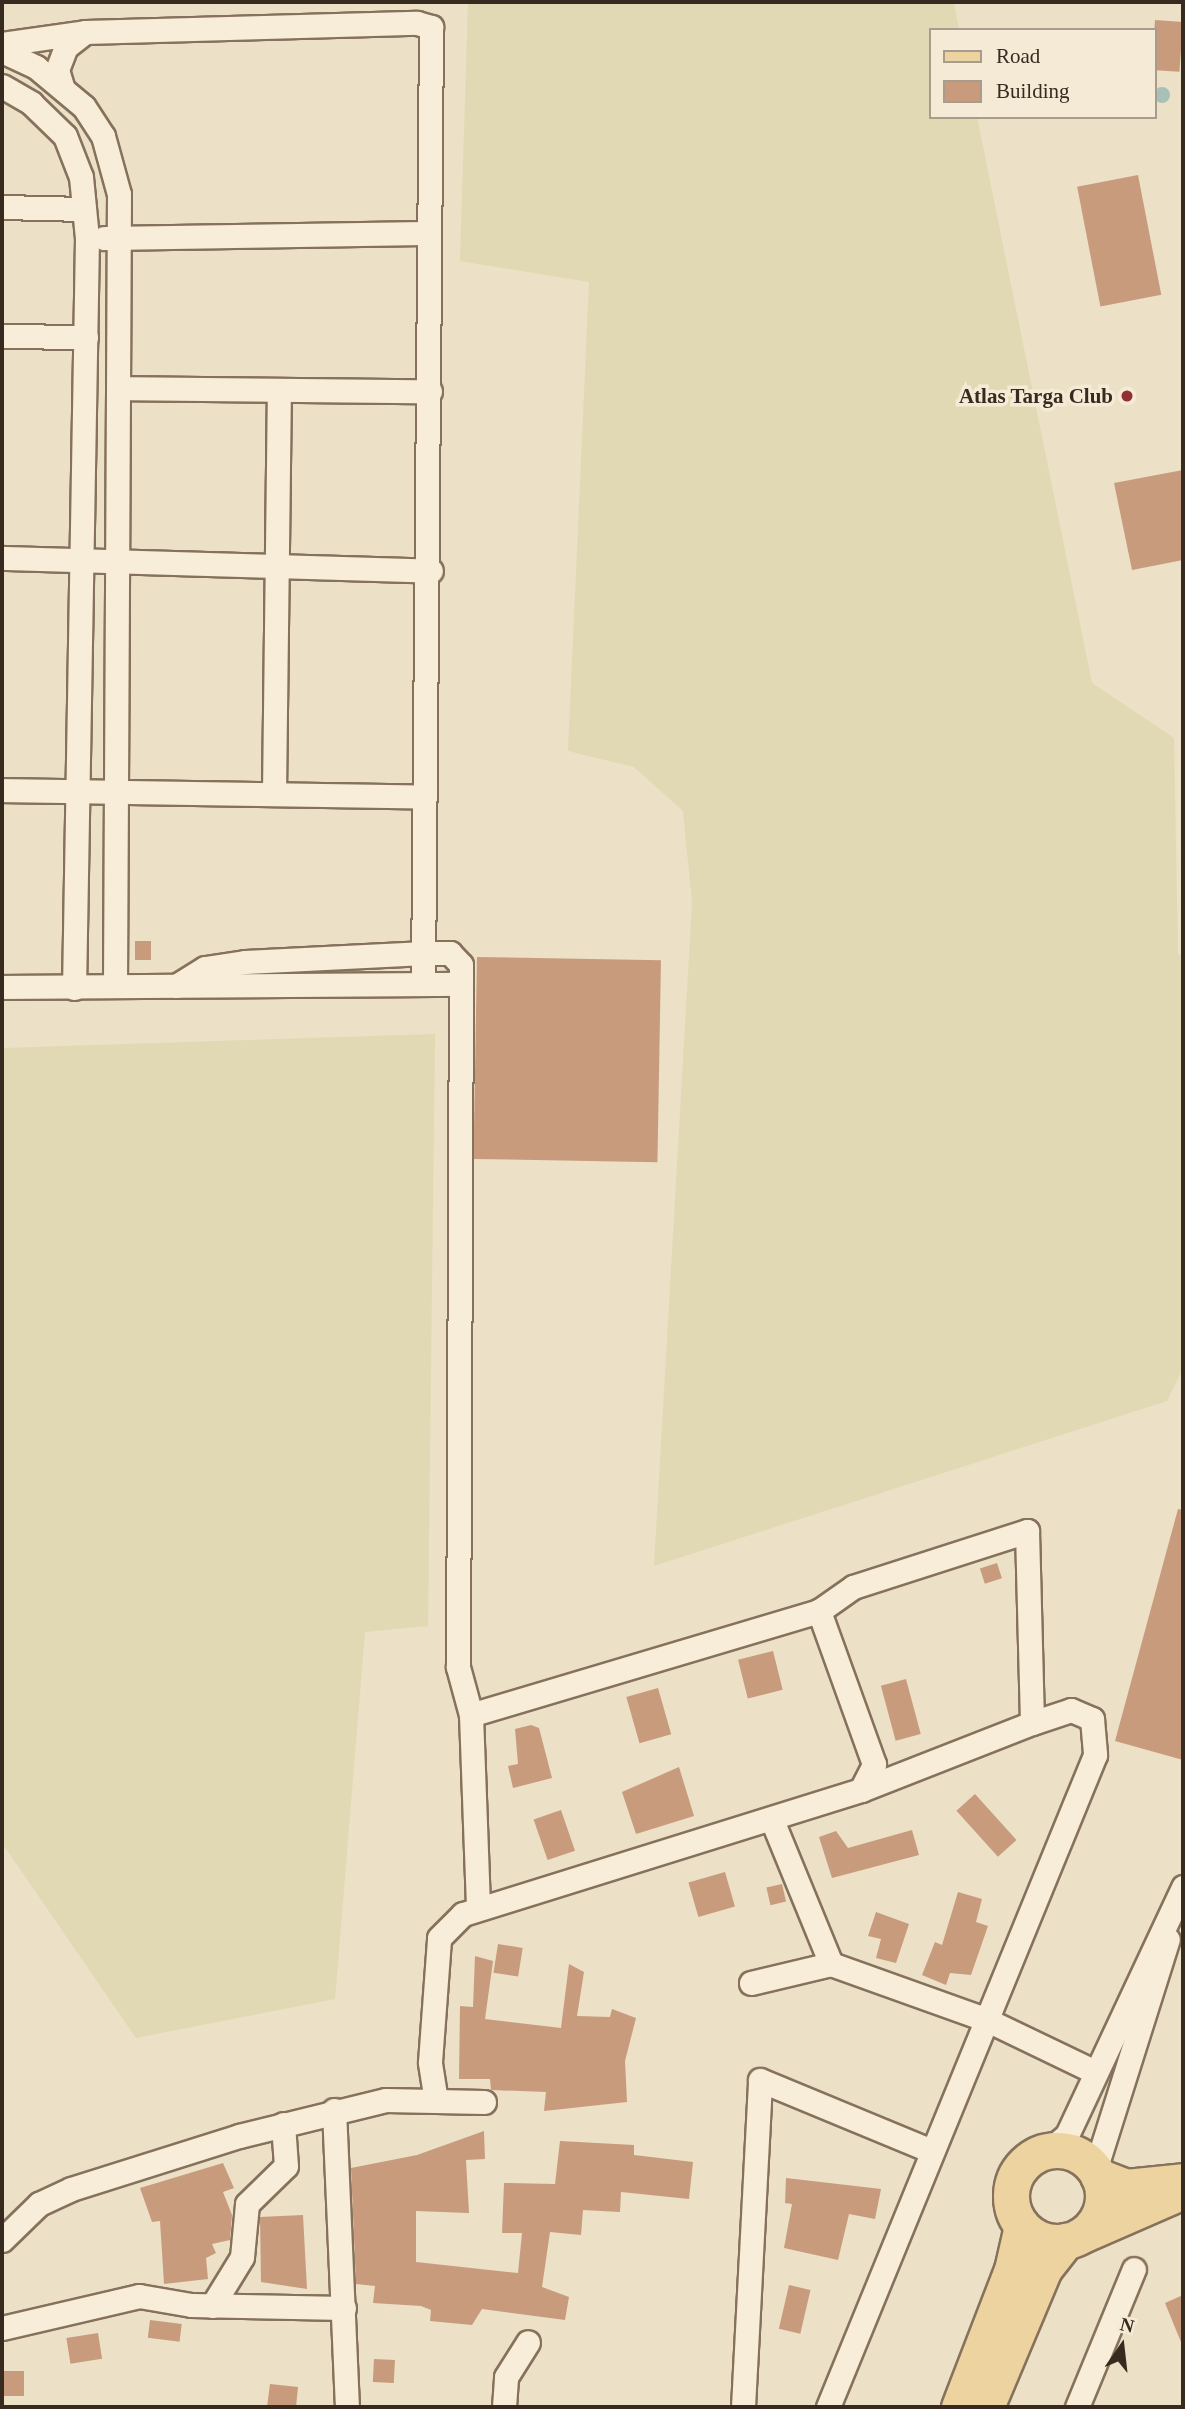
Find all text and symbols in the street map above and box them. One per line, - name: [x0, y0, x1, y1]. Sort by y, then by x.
- legend: [930, 28, 1157, 119]
- text: Road: [996, 44, 1040, 68]
- text: Building: [996, 79, 1070, 103]
- place label: Atlas Targa Club: [959, 383, 1113, 409]
- marker: Atlas Targa Club: [1119, 388, 1135, 404]
- north arrow: [1087, 2311, 1157, 2381]
- text: N: [1118, 2313, 1136, 2337]

